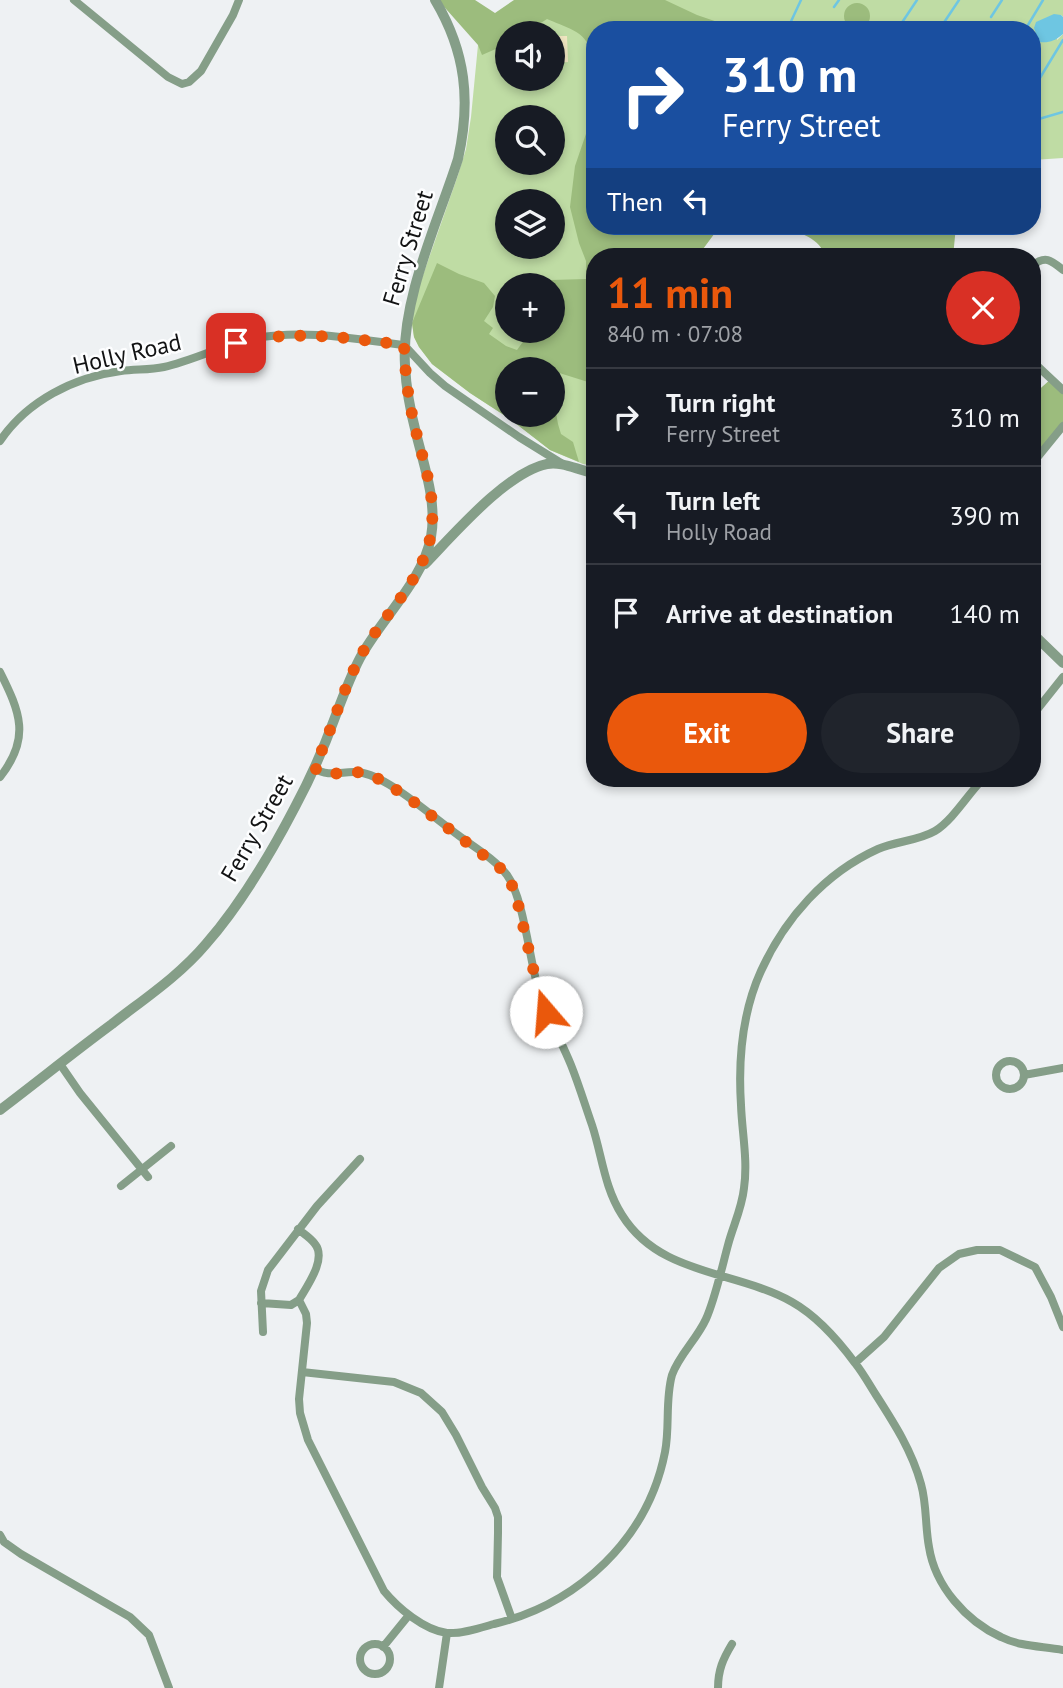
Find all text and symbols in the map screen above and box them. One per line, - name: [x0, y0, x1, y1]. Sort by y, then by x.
- map controls: [495, 21, 565, 427]
- button: sound: [495, 21, 565, 91]
- text: 310 m: [722, 42, 857, 106]
- icon: right: [607, 49, 698, 140]
- text: Ferry Street: [722, 104, 881, 146]
- button: search: [495, 105, 565, 175]
- icon: left: [677, 182, 715, 220]
- text: Then: [607, 185, 663, 218]
- street label: Ferry Street: [375, 186, 440, 309]
- button: layers: [495, 189, 565, 259]
- text: 11 min: [607, 265, 733, 320]
- button: close: [946, 271, 1020, 345]
- button: +: [495, 273, 565, 343]
- pin: [206, 313, 266, 373]
- text: 840 m · 07:08: [607, 319, 743, 348]
- icon: arrive: [217, 324, 255, 362]
- street label: Holly Road: [70, 326, 184, 381]
- button: −: [495, 357, 565, 427]
- text: Turn right: [666, 386, 775, 419]
- icon: right: [607, 398, 645, 436]
- text: 310 m: [949, 401, 1020, 434]
- text: Ferry Street: [666, 419, 780, 448]
- text: Turn left: [666, 484, 760, 517]
- icon: left: [607, 496, 645, 534]
- text: 390 m: [949, 499, 1020, 532]
- text: Holly Road: [666, 517, 772, 546]
- icon: arrive: [607, 594, 645, 632]
- text: Arrive at destination: [666, 597, 893, 630]
- text: 140 m: [949, 597, 1020, 630]
- button: Exit: [607, 693, 807, 773]
- button: Share: [821, 693, 1020, 773]
- street label: Ferry Street: [213, 768, 300, 887]
- position arrow: [509, 975, 583, 1049]

